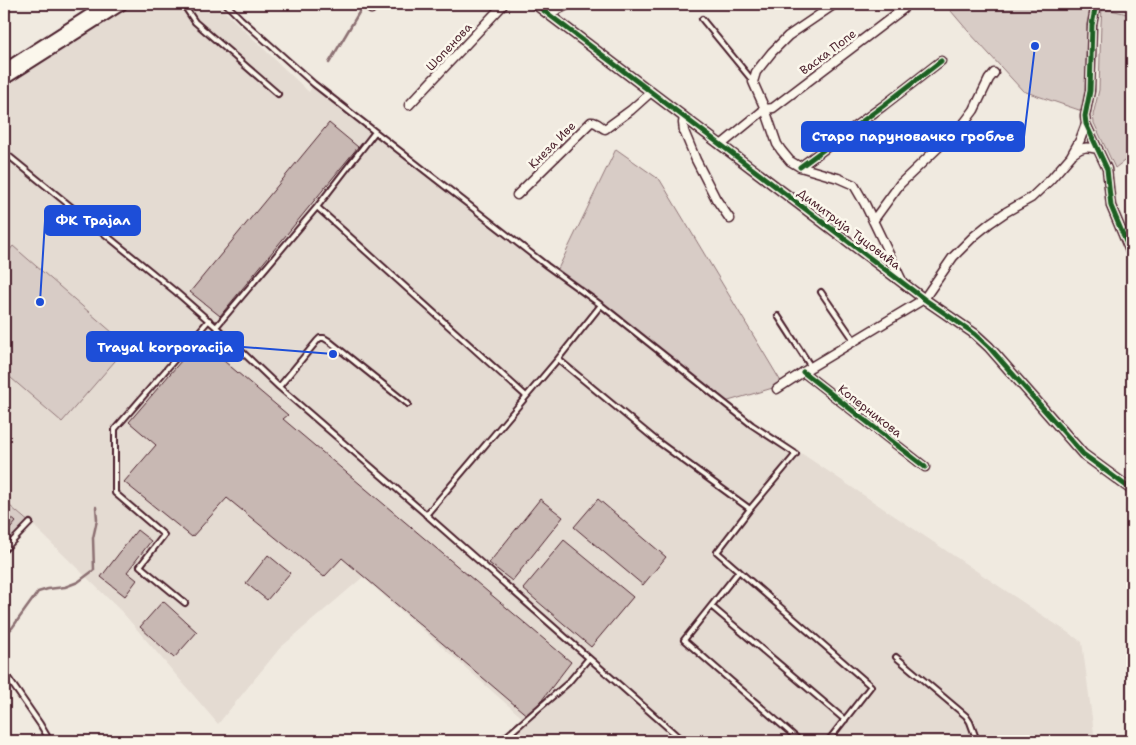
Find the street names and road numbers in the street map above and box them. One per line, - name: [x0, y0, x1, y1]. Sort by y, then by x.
- street label: Шопенова: [423, 19, 476, 75]
- street label: Васка Попе: [797, 25, 860, 78]
- street label: Кнеза Иве: [525, 118, 579, 172]
- street label: Димитрија Туцовића: [794, 185, 904, 273]
- street label: Коперникова: [835, 381, 906, 441]

